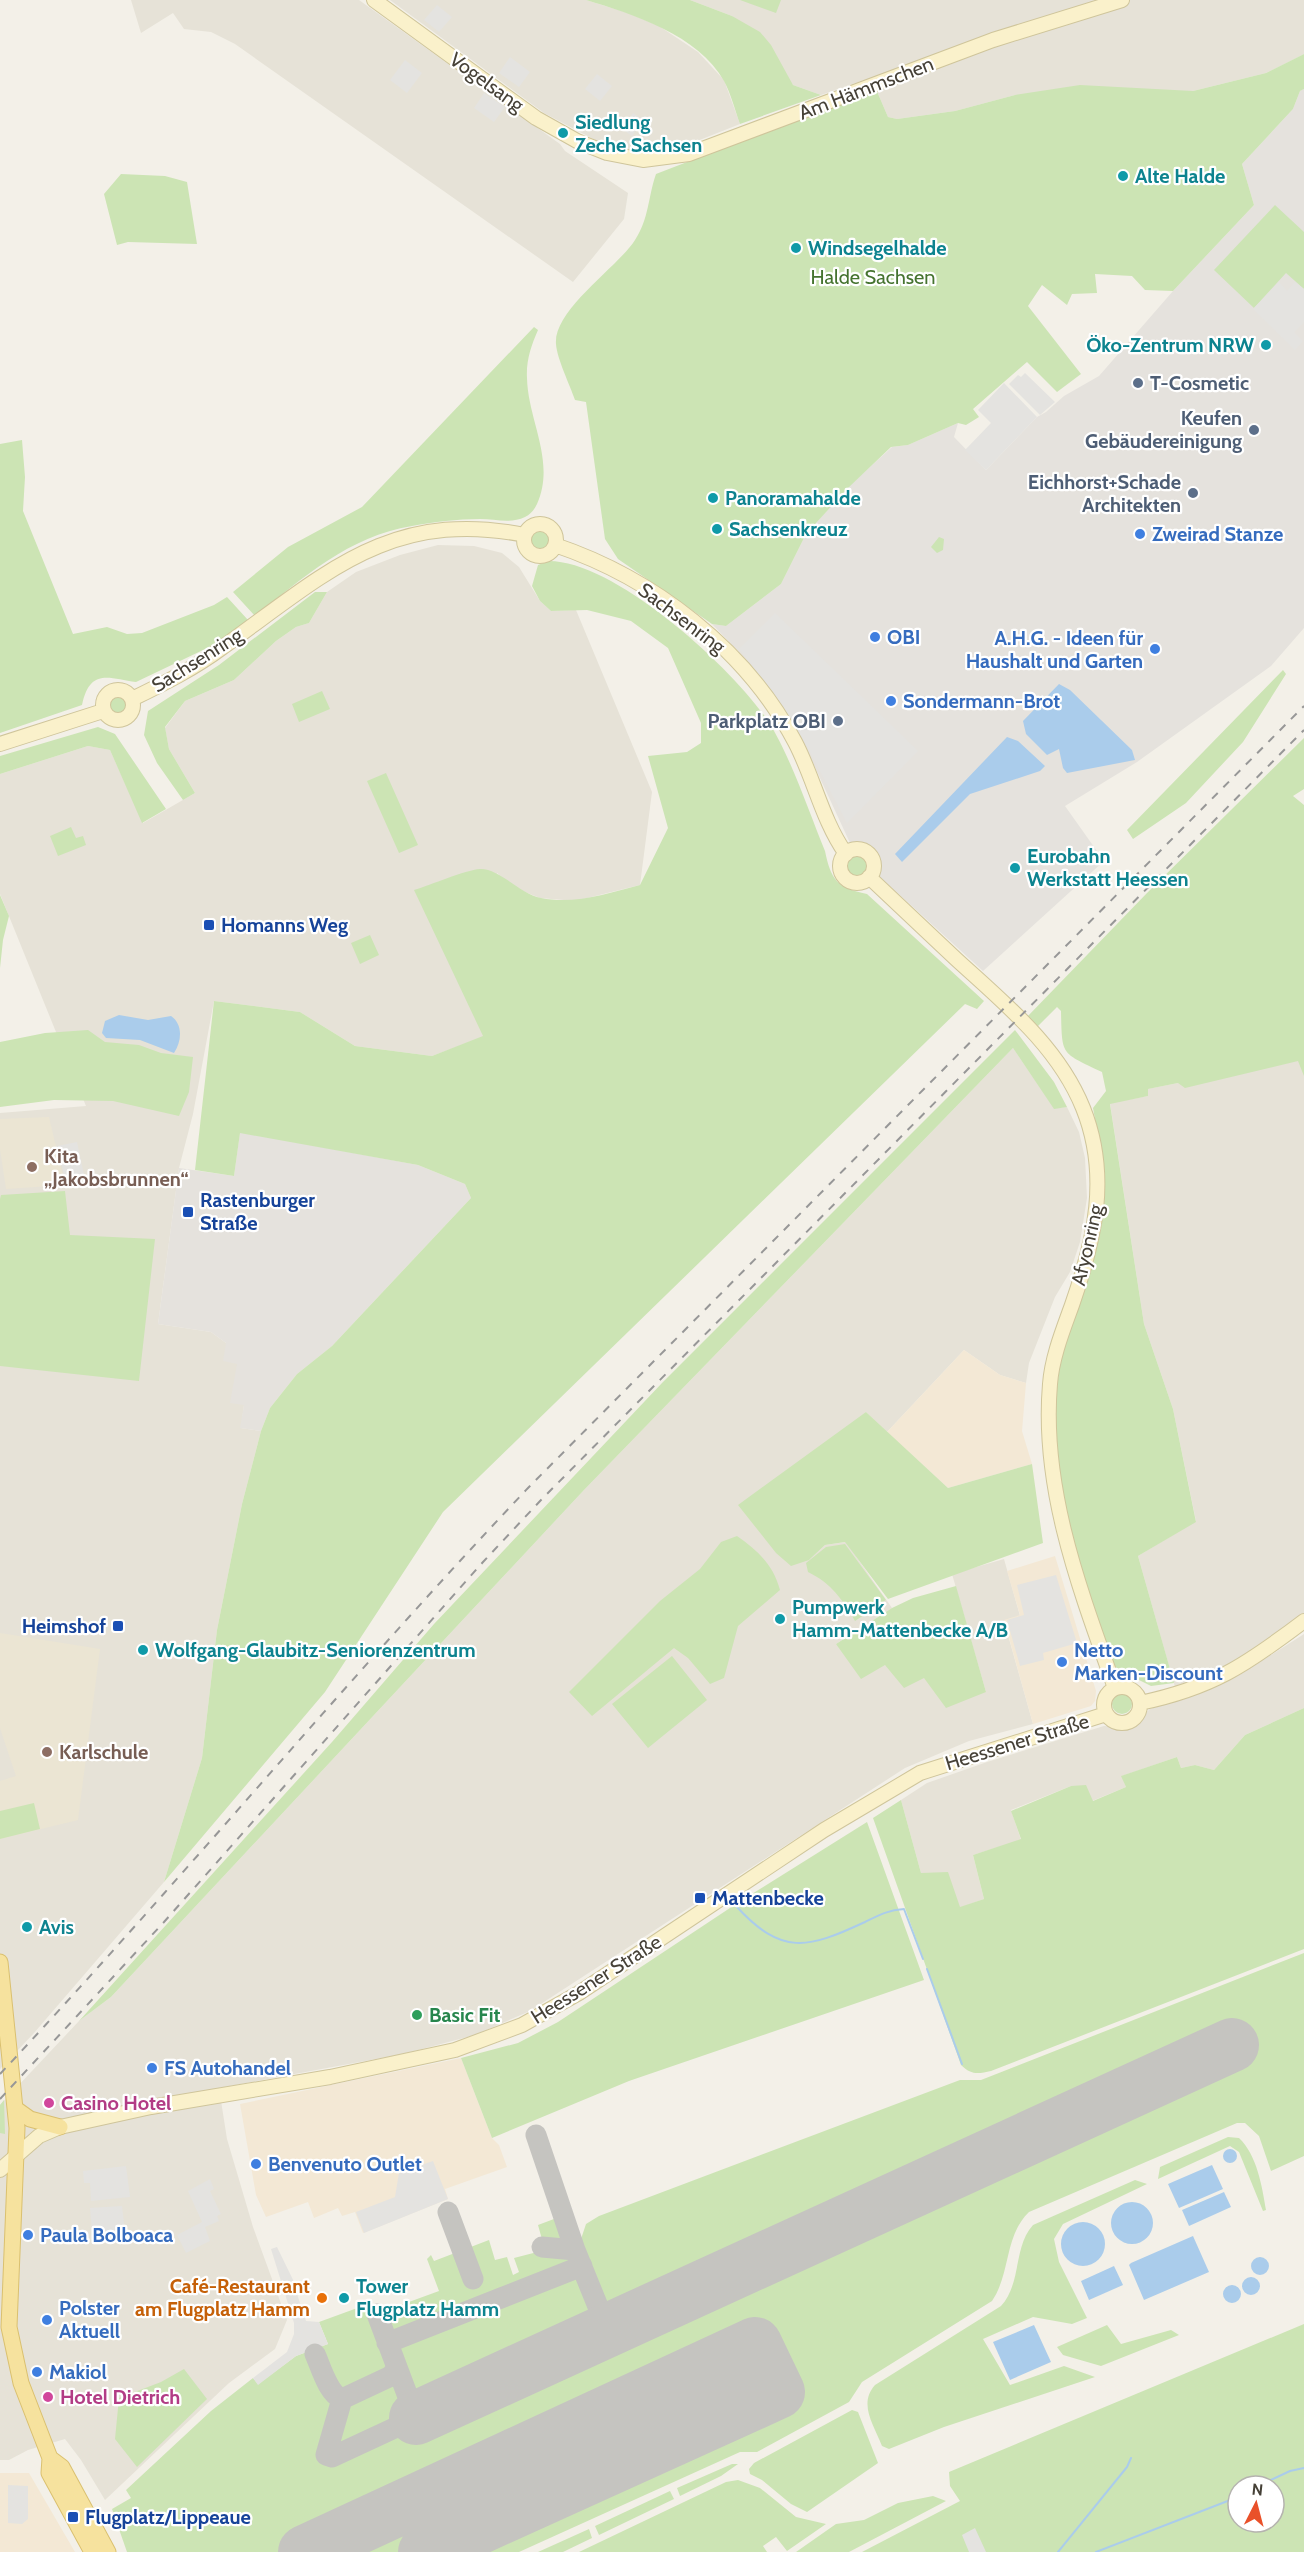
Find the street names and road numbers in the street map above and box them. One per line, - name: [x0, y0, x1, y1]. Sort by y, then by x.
- street label: Vogelsang: [445, 47, 530, 118]
- street label: Am Hämmschen: [795, 51, 937, 125]
- street label: Sachsenring: [634, 578, 731, 659]
- street label: Sachsenring: [147, 622, 248, 697]
- street label: Afyonring: [1066, 1201, 1108, 1288]
- street label: Heessener Straße: [942, 1709, 1092, 1775]
- street label: Heessener Straße: [526, 1929, 666, 2029]

